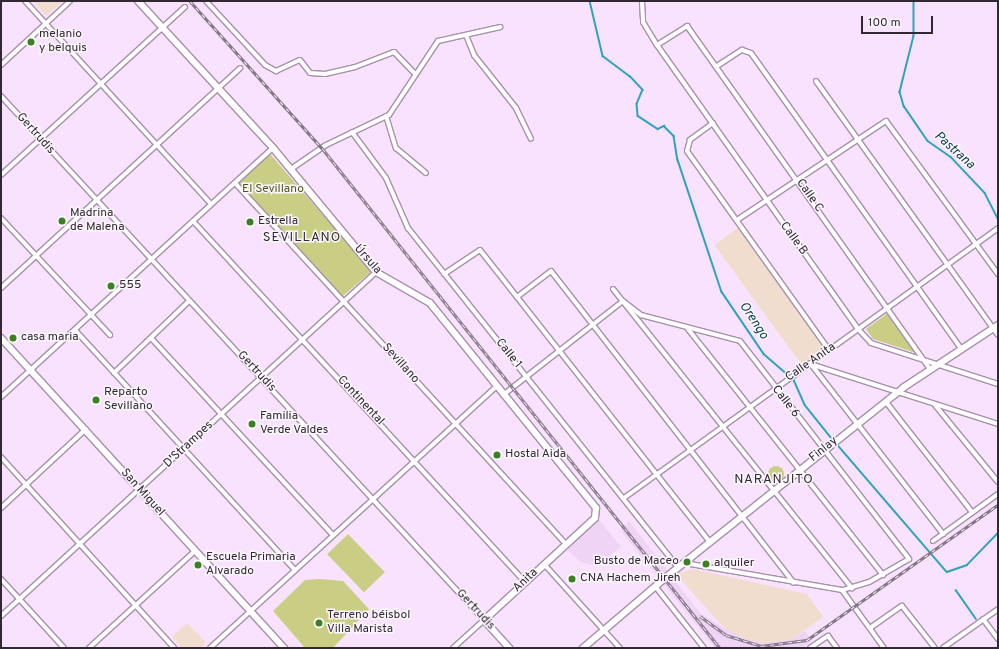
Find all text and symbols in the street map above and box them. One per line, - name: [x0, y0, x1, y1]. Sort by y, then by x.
- scale bar: [863, 8, 935, 34]
- text: 100 m: [868, 15, 901, 31]
- place label: melanio y belquis: [39, 28, 87, 56]
- marker: melanio y belquis: [26, 37, 36, 47]
- street label: Gertrudis: [13, 110, 57, 158]
- water label: Pastrana: [930, 129, 978, 173]
- street label: Calle C: [792, 177, 826, 215]
- park label: El Sevillano: [242, 183, 304, 197]
- place label: Madrina de Malena: [70, 207, 124, 235]
- place label: Estrella: [258, 215, 298, 229]
- marker: Madrina de Malena: [57, 216, 67, 226]
- marker: Estrella: [245, 217, 255, 227]
- street label: Calle B: [776, 220, 810, 258]
- district label: SEVILLANO: [263, 230, 341, 246]
- street label: Úrsula: [350, 242, 384, 278]
- place label: 555: [119, 279, 141, 293]
- marker: 555: [106, 281, 116, 291]
- water label: Orengo: [735, 299, 771, 343]
- place label: casa maria: [21, 331, 78, 345]
- marker: casa maria: [8, 333, 18, 343]
- street label: Calle 1: [492, 336, 524, 372]
- street label: Calle Anita: [783, 340, 839, 386]
- street label: Sevillano: [378, 341, 422, 387]
- street label: Gertrudis: [234, 349, 278, 395]
- street label: Continental: [333, 373, 387, 429]
- street label: Calle 6: [768, 383, 802, 421]
- place label: Reparto Sevillano: [104, 386, 153, 414]
- marker: Reparto Sevillano: [91, 395, 101, 405]
- place label: Familia Verde Valdes: [260, 410, 329, 438]
- street label: D'Strampes: [161, 419, 217, 471]
- marker: Familia Verde Valdes: [247, 419, 257, 429]
- street label: Finlay: [807, 434, 841, 466]
- place label: Hostal Aida: [505, 448, 566, 462]
- marker: Hostal Aida: [492, 450, 502, 460]
- street label: San Miguel: [117, 466, 167, 520]
- district label: NARANJITO: [734, 472, 814, 488]
- place label: Escuela Primaria Alvarado: [206, 551, 296, 579]
- place label: Busto de Maceo: [594, 555, 679, 569]
- marker: Busto de Maceo: [682, 557, 692, 567]
- place label: alquiler: [714, 557, 754, 571]
- marker: alquiler: [701, 559, 711, 569]
- marker: Escuela Primaria Alvarado: [193, 560, 203, 570]
- street label: Anita: [511, 566, 541, 596]
- place label: CNA Hachem Jireh: [580, 572, 681, 586]
- marker: CNA Hachem Jireh: [567, 574, 577, 584]
- street label: Gertrudis: [453, 587, 497, 633]
- place label: Terreno béisbol Villa Marista: [327, 609, 410, 637]
- marker: Terreno béisbol Villa Marista: [314, 618, 324, 628]

